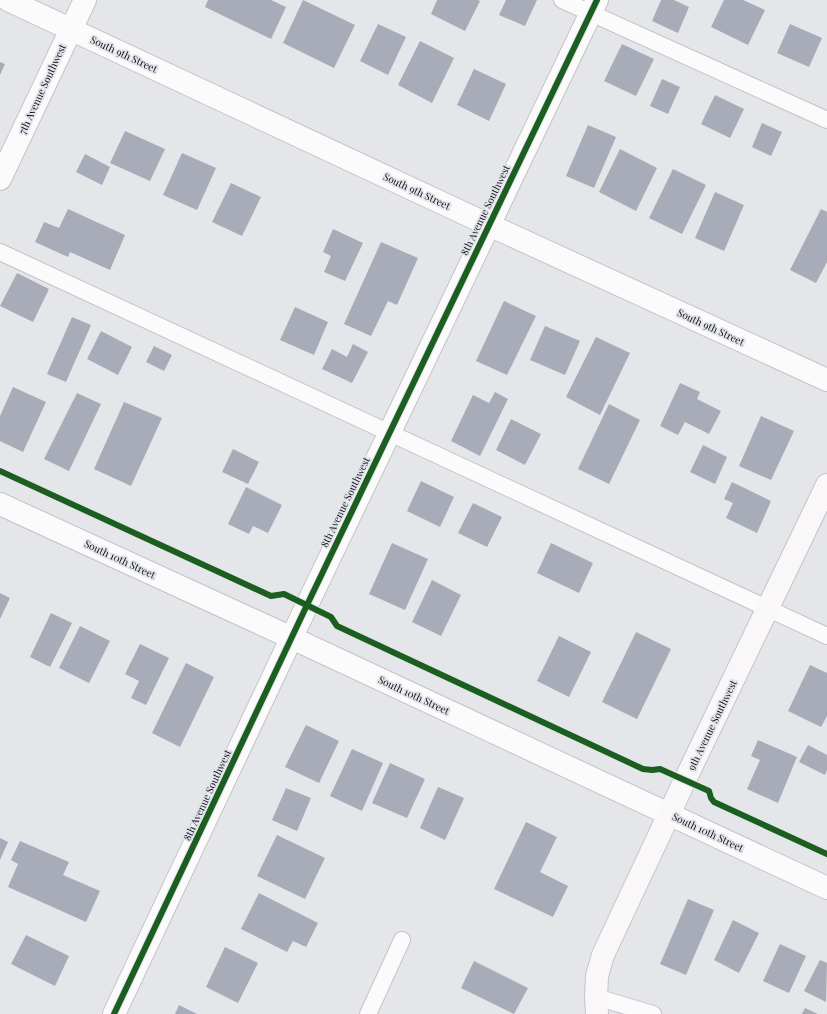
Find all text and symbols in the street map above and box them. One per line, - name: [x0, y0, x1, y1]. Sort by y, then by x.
- street label: South 9th Street: [88, 32, 160, 76]
- street label: 7th Avenue Southwest: [15, 41, 69, 136]
- street label: 8th Avenue Southwest: [457, 162, 513, 258]
- street label: South 9th Street: [381, 169, 453, 213]
- street label: South 9th Street: [675, 305, 747, 349]
- street label: 8th Avenue Southwest: [317, 454, 373, 550]
- street label: South 10th Street: [82, 536, 158, 582]
- street label: South 10th Street: [376, 672, 452, 718]
- street label: 9th Avenue Southwest: [684, 677, 740, 772]
- street label: 8th Avenue Southwest: [180, 747, 234, 843]
- street label: South 10th Street: [670, 809, 746, 855]

